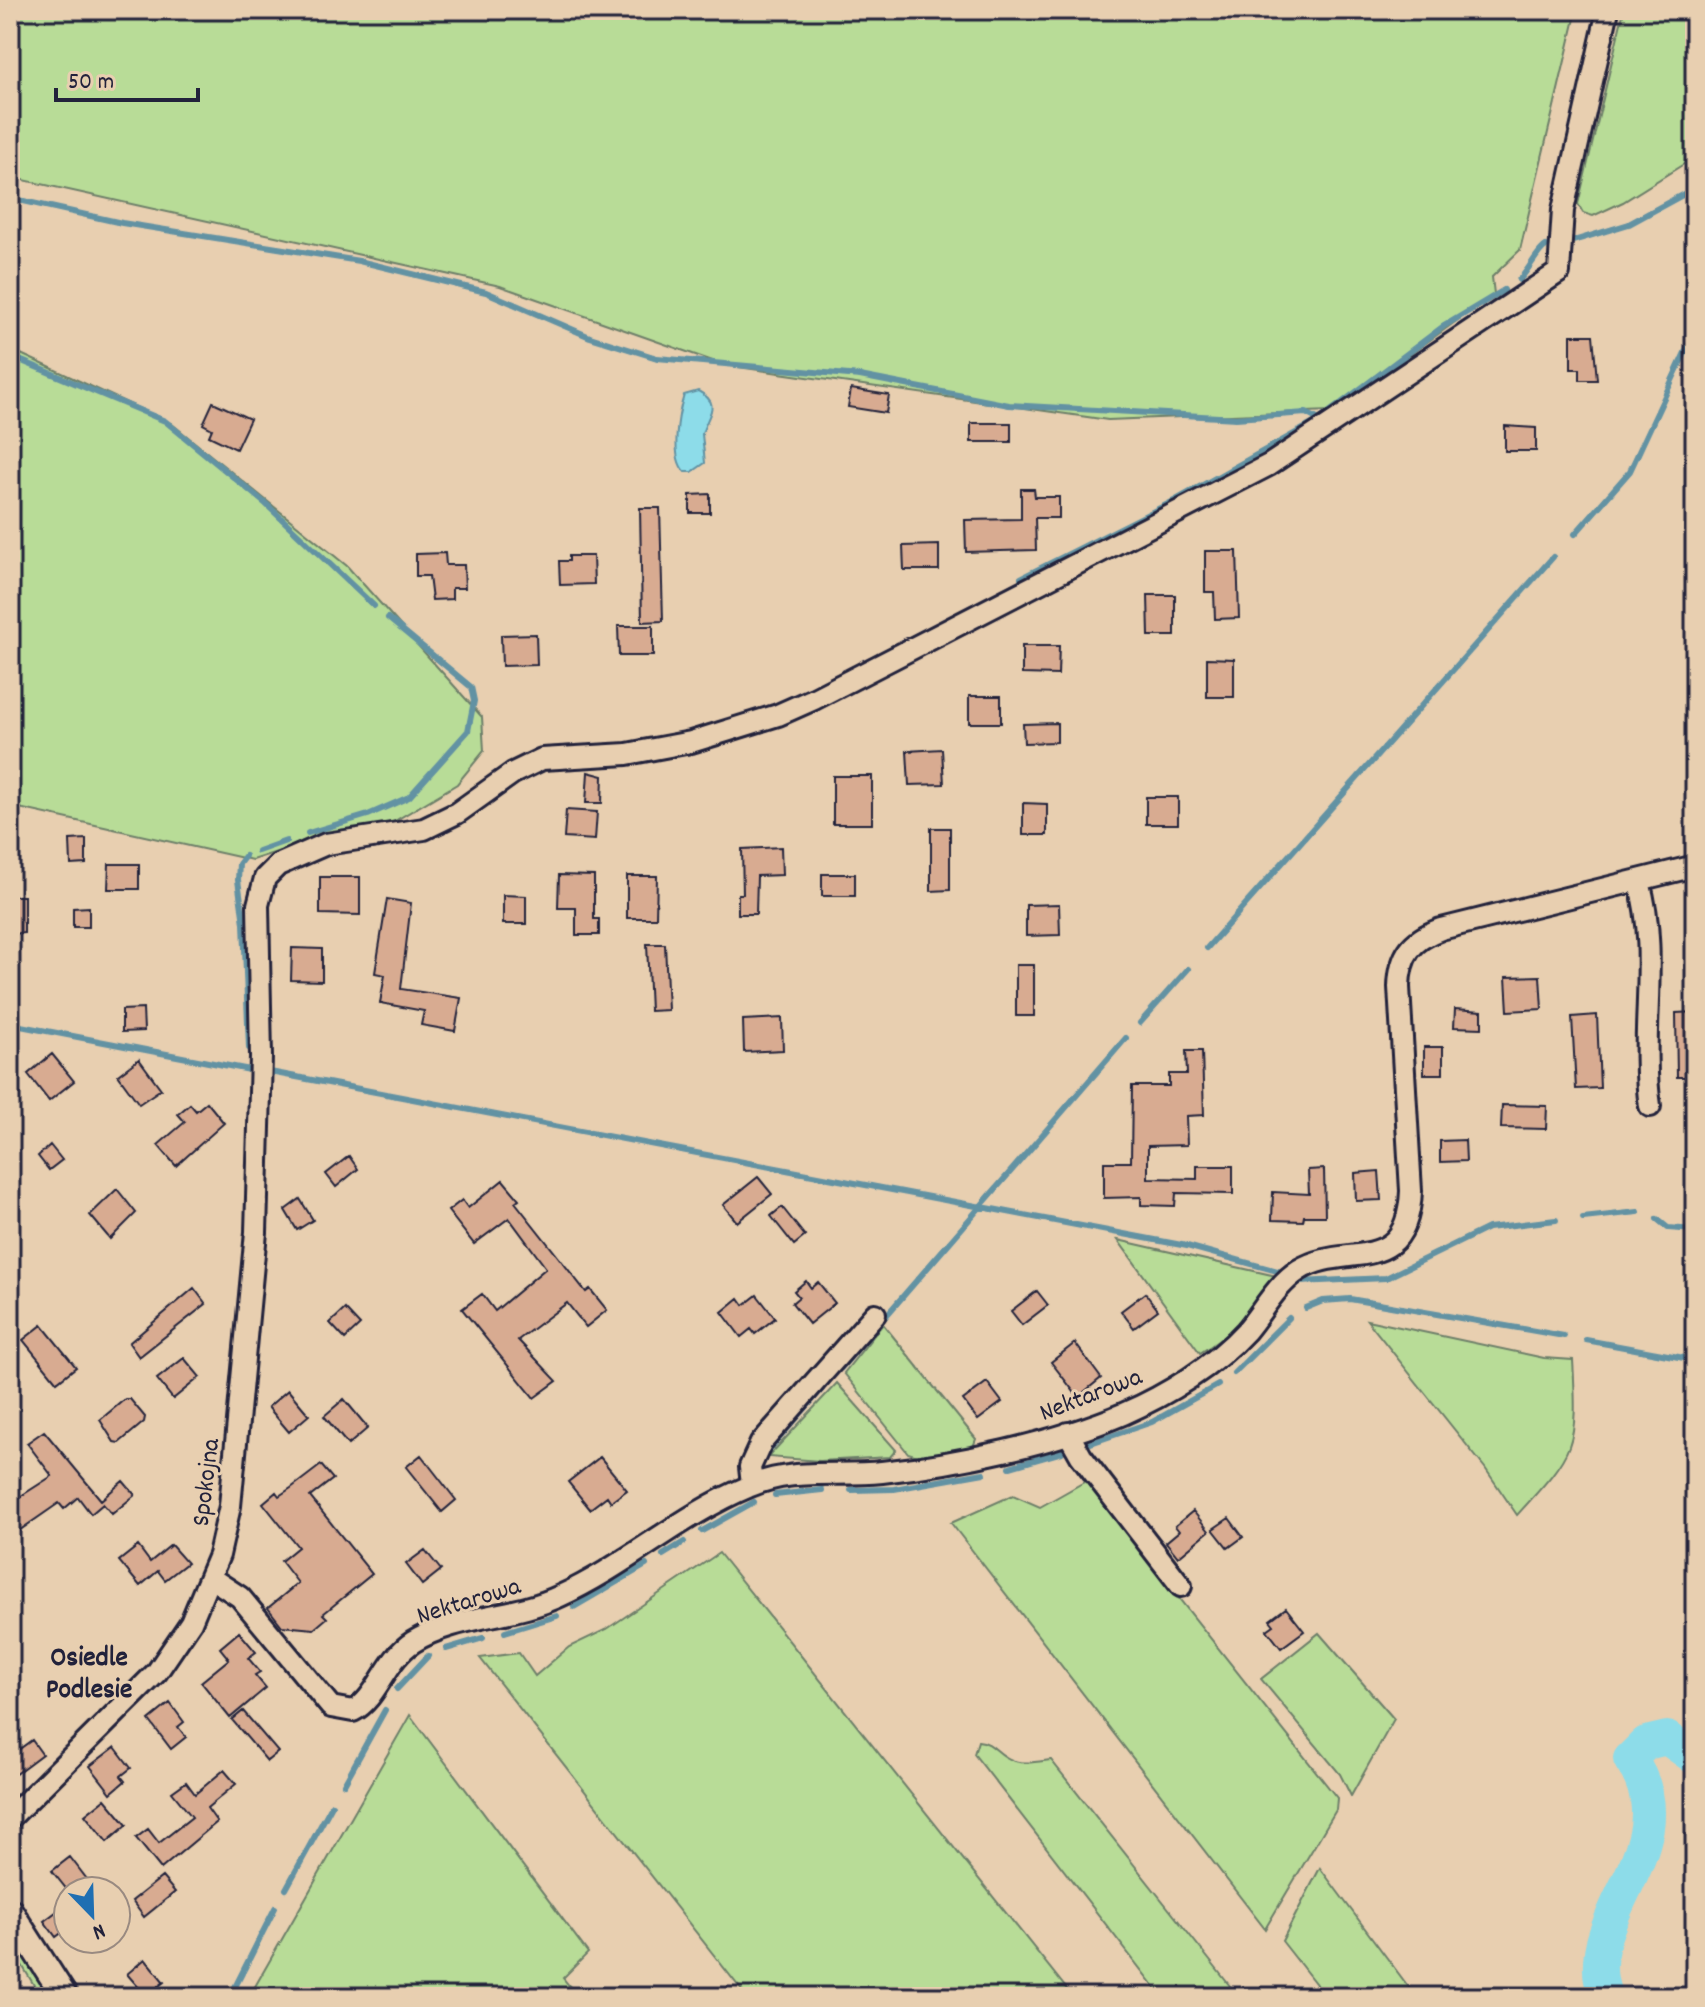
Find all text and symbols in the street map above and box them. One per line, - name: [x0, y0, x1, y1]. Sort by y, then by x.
- scale bar: [56, 52, 198, 102]
- text: 50 m: [68, 66, 114, 100]
- street label: Nektarowa: [1035, 1360, 1149, 1433]
- street label: Spokojna: [184, 1436, 231, 1528]
- street label: Nektarowa: [413, 1569, 526, 1636]
- district label: Osiedle Podlesie: [46, 1640, 132, 1712]
- north arrow: [52, 1875, 132, 1955]
- text: N: [87, 1914, 110, 1947]

